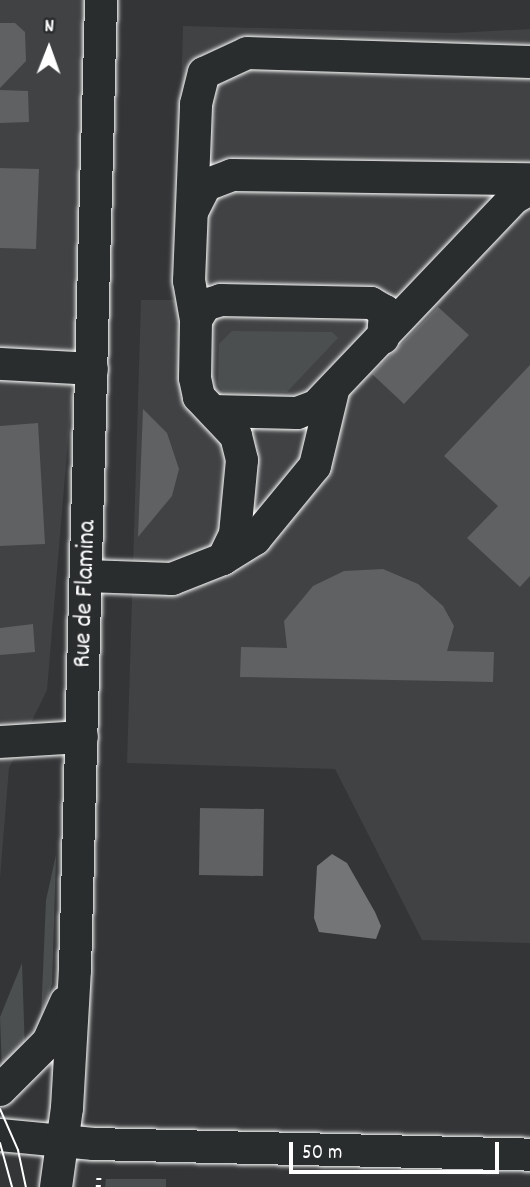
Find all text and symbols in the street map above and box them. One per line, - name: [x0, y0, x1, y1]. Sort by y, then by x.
- north arrow: [14, 14, 84, 84]
- text: N: [44, 14, 54, 41]
- street label: Rue de Flamina: [68, 520, 104, 668]
- scale bar: [292, 1128, 502, 1172]
- text: 50 m: [302, 1139, 342, 1169]

